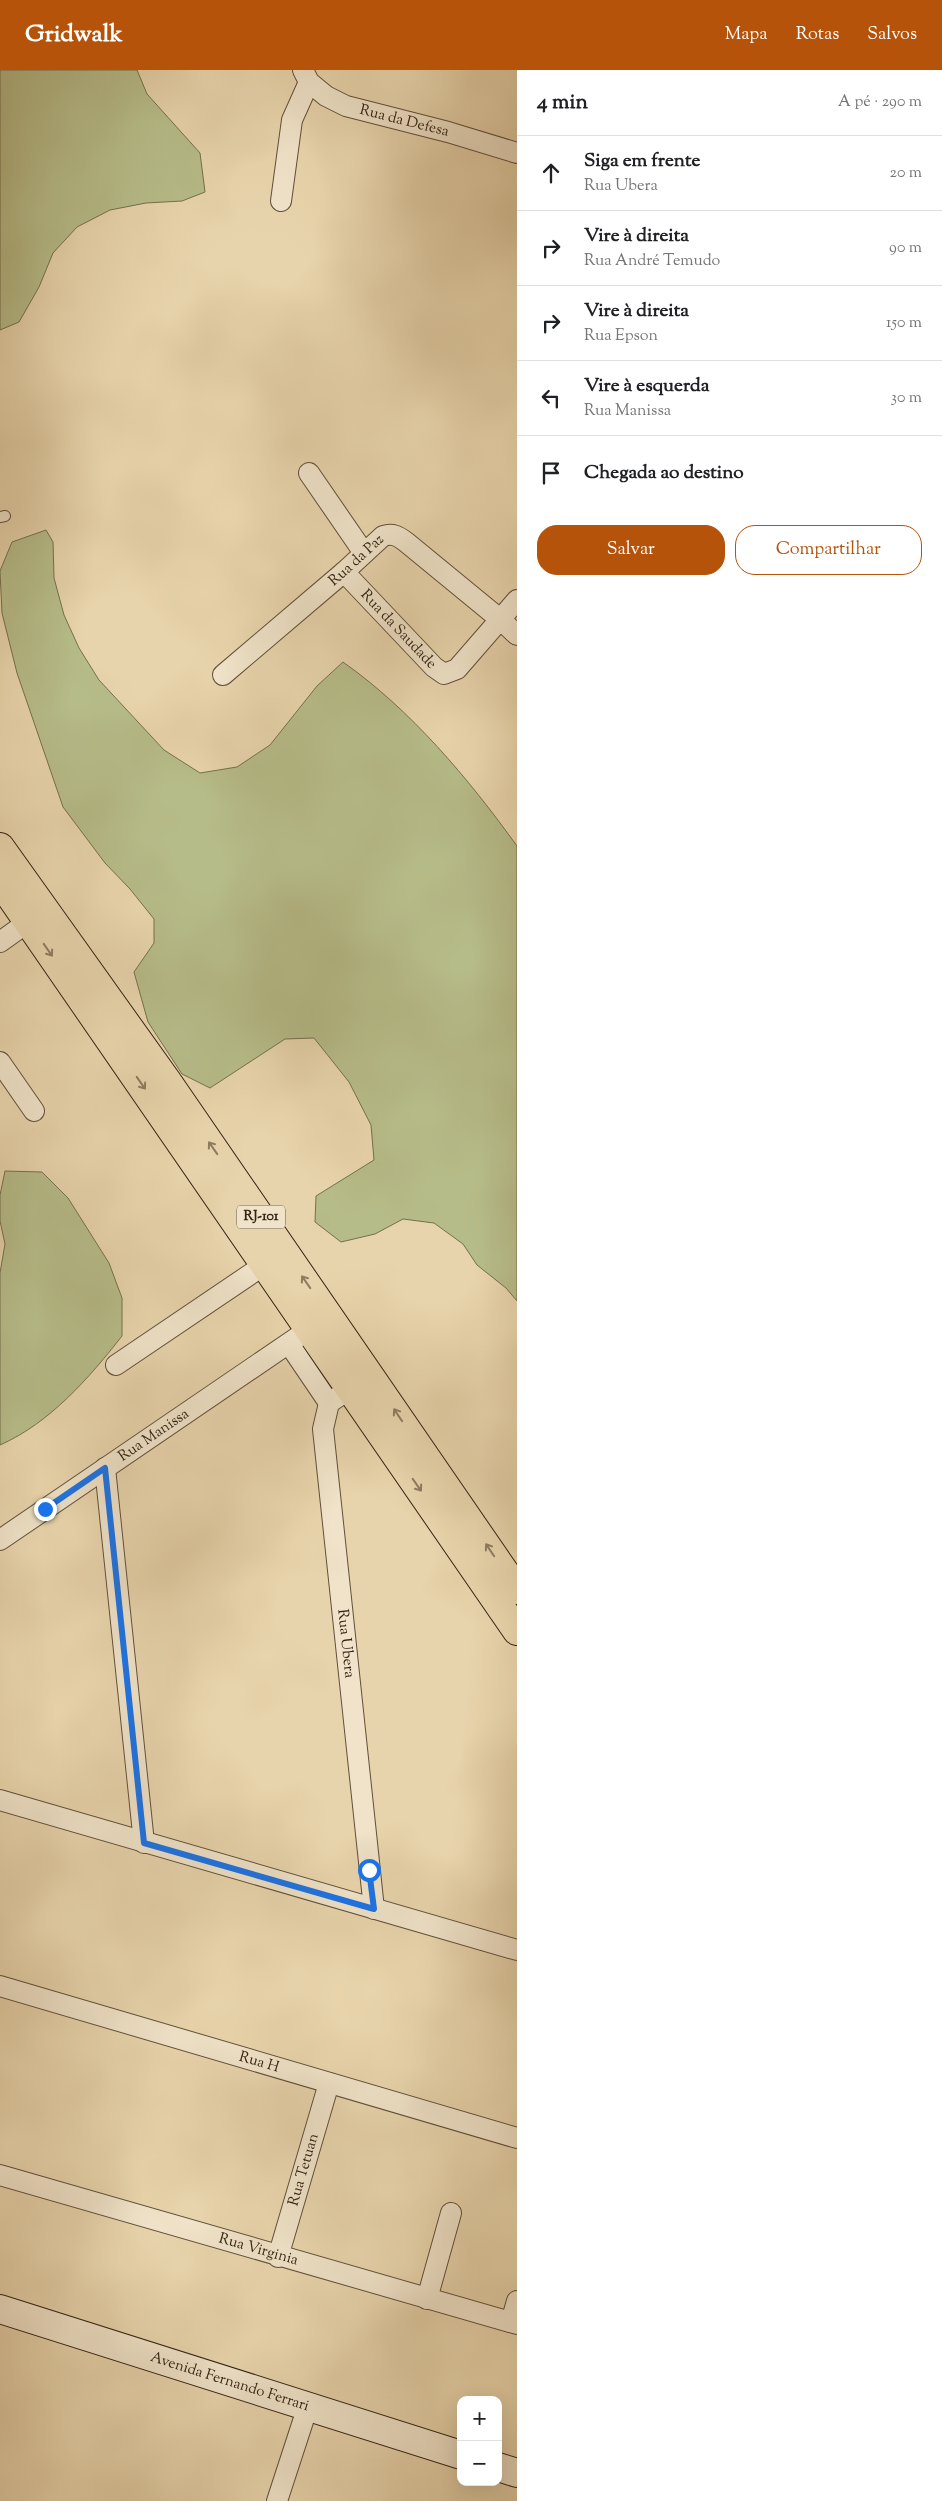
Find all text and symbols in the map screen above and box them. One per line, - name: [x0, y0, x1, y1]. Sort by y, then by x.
- text: Gridwalk: [25, 18, 123, 52]
- text: Mapa: [725, 22, 768, 48]
- text: Rotas: [796, 22, 839, 48]
- text: Salvos: [867, 22, 917, 48]
- text: 4 min: [537, 88, 588, 118]
- text: A pé · 290 m: [838, 91, 922, 114]
- street label: Rua da Defesa: [357, 99, 451, 142]
- text: Siga em frente: [584, 148, 700, 175]
- icon: ahead: [537, 159, 565, 187]
- text: 20 m: [889, 162, 922, 185]
- text: Rua Ubera: [584, 175, 658, 198]
- text: Vire à direita: [584, 223, 689, 250]
- icon: right: [537, 234, 565, 262]
- text: 90 m: [889, 237, 922, 260]
- text: Rua André Temudo: [584, 250, 720, 273]
- text: Vire à direita: [584, 298, 689, 325]
- icon: right: [537, 309, 565, 337]
- text: 150 m: [886, 312, 922, 335]
- text: Rua Epson: [584, 325, 658, 348]
- text: Vire à esquerda: [584, 373, 710, 400]
- icon: left: [537, 384, 565, 412]
- text: 30 m: [891, 387, 922, 410]
- text: Rua Manissa: [584, 400, 671, 423]
- icon: arrive: [537, 459, 565, 487]
- text: Chegada ao destino: [584, 460, 744, 487]
- button: Salvar: [537, 525, 725, 575]
- button: Compartilhar: [735, 525, 922, 575]
- street label: Rua da Paz: [324, 529, 389, 591]
- street label: Rua da Saudade: [355, 585, 441, 674]
- one-way arrow: [43, 942, 53, 956]
- one-way arrow: [136, 1076, 146, 1090]
- one-way arrow: [208, 1142, 218, 1156]
- road number: RJ-101: [237, 1206, 285, 1228]
- one-way arrow: [301, 1275, 311, 1289]
- street label: Rua Manissa: [114, 1403, 193, 1467]
- one-way arrow: [393, 1409, 403, 1423]
- one-way arrow: [412, 1477, 422, 1491]
- route end: [34, 1498, 57, 1521]
- one-way arrow: [485, 1543, 495, 1557]
- street label: Rua Ubera: [332, 1608, 360, 1679]
- route start: [358, 1859, 381, 1882]
- street label: Rua H: [236, 2046, 282, 2078]
- street label: Rua Tetuan: [283, 2131, 324, 2209]
- street label: Rua Virginia: [216, 2228, 301, 2271]
- street label: Avenida Fernando Ferrari: [148, 2347, 312, 2417]
- map controls: [457, 2396, 502, 2486]
- button: +: [457, 2396, 502, 2441]
- button: −: [457, 2441, 502, 2486]

